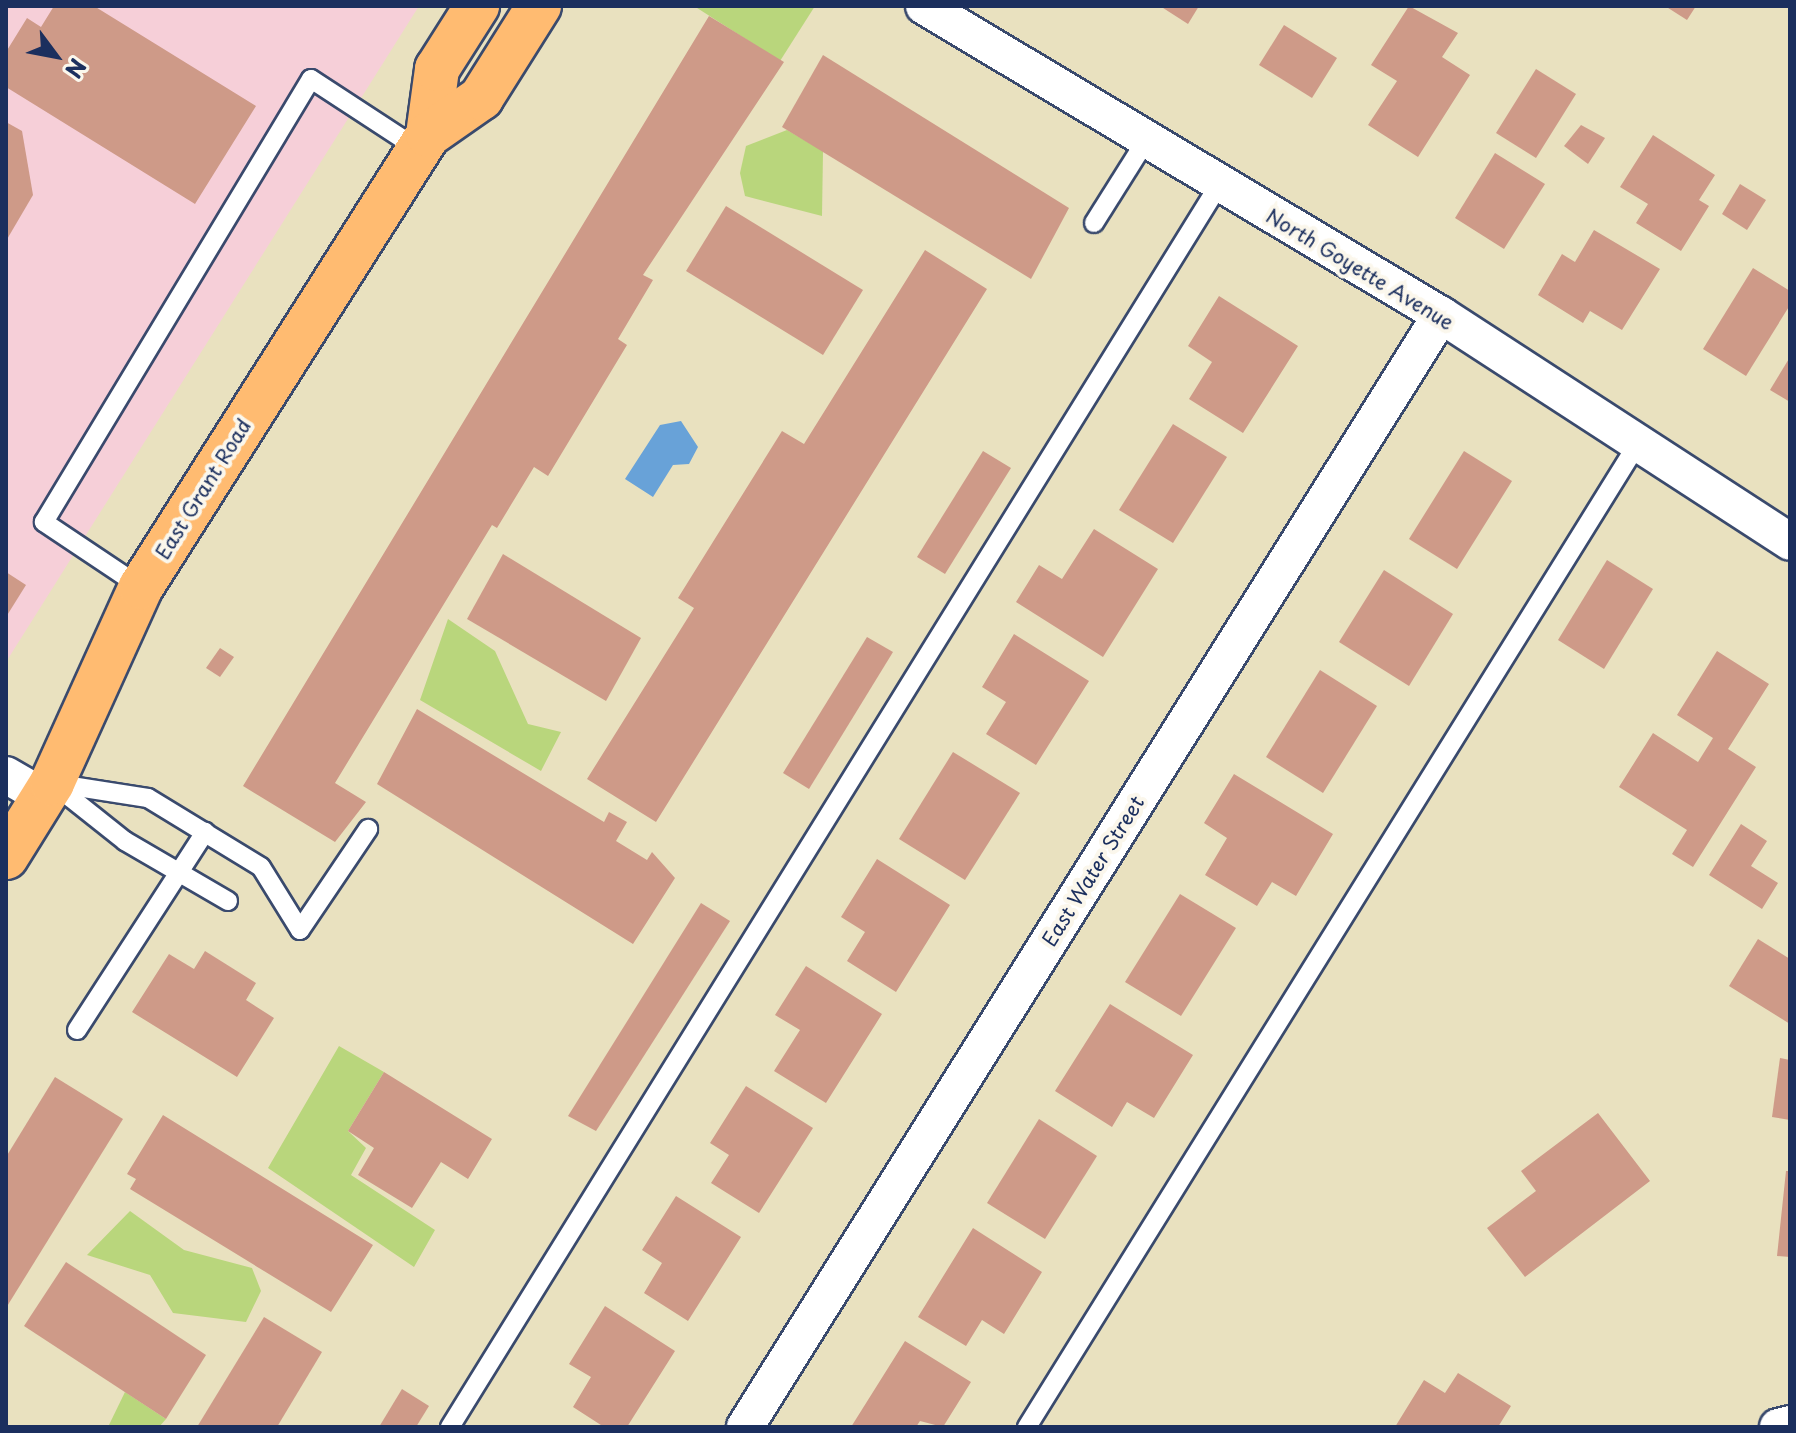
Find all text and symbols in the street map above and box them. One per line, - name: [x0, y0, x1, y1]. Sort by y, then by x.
- north arrow: [16, 16, 96, 96]
- text: N: [58, 53, 95, 85]
- street label: North Goyette Avenue: [1263, 204, 1457, 334]
- street label: East Grant Road: [150, 415, 256, 563]
- street label: East Water Street: [1037, 791, 1149, 951]

